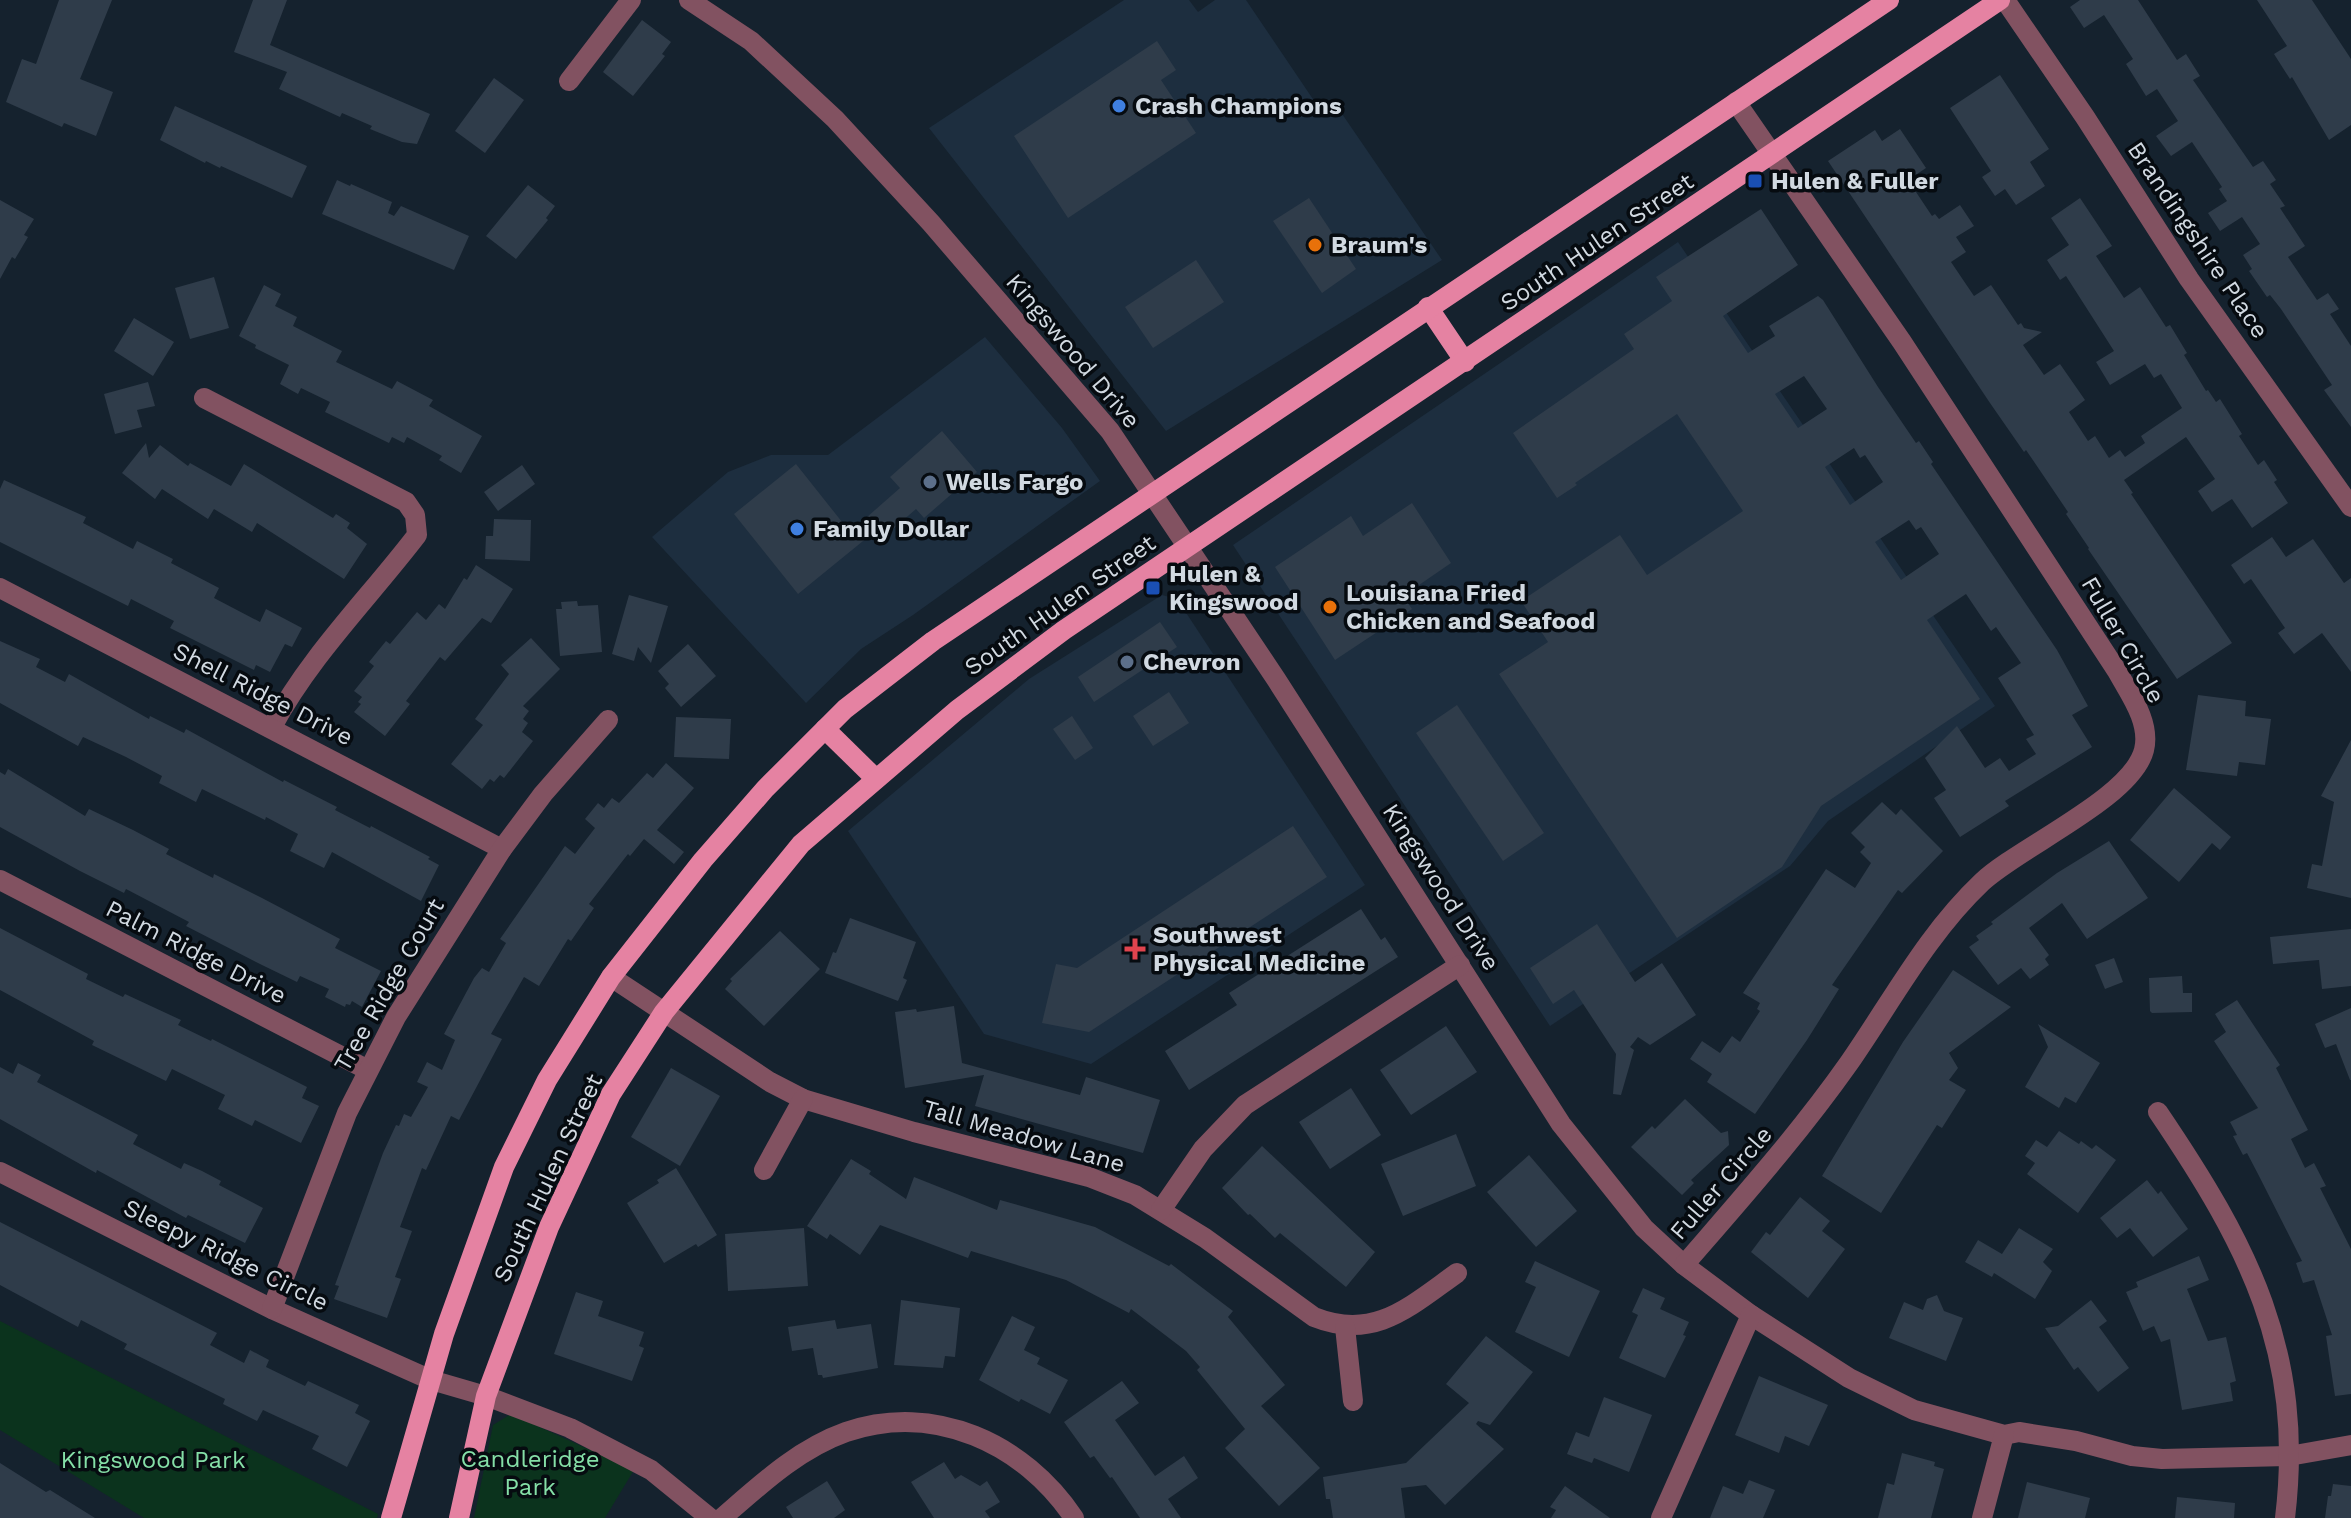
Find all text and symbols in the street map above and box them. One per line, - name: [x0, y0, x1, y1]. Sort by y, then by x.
- place label: Crash Champions: [1135, 92, 1342, 120]
- marker: Crash Champions: [1110, 97, 1128, 115]
- street label: Brandingshire Place: [2122, 136, 2274, 344]
- street label: South Hulen Street: [1495, 167, 1699, 317]
- place label: Hulen & Fuller: [1771, 167, 1939, 195]
- marker: Hulen & Fuller: [1746, 172, 1764, 190]
- place label: Braum's: [1331, 231, 1428, 259]
- marker: Braum's: [1306, 236, 1324, 254]
- street label: Kingswood Drive: [1000, 268, 1146, 434]
- place label: Wells Fargo: [946, 468, 1083, 496]
- marker: Wells Fargo: [921, 473, 939, 491]
- place label: Family Dollar: [813, 515, 970, 543]
- marker: Family Dollar: [788, 520, 806, 538]
- street label: South Hulen Street: [959, 529, 1161, 681]
- place label: Hulen & Kingswood: [1169, 560, 1299, 616]
- street label: Fuller Circle: [2076, 572, 2170, 708]
- marker: Hulen & Kingswood: [1144, 579, 1162, 597]
- place label: Louisiana Fried Chicken and Seafood: [1346, 579, 1595, 635]
- marker: Louisiana Fried Chicken and Seafood: [1321, 598, 1339, 616]
- street label: Shell Ridge Drive: [168, 637, 358, 751]
- place label: Chevron: [1143, 648, 1241, 676]
- marker: Chevron: [1118, 653, 1136, 671]
- street label: Kingswood Drive: [1377, 798, 1505, 976]
- street label: Palm Ridge Drive: [101, 894, 291, 1010]
- street label: Tree Ridge Court: [328, 894, 450, 1076]
- place label: Southwest Physical Medicine: [1153, 921, 1366, 977]
- marker: Southwest Physical Medicine: [1124, 938, 1146, 960]
- street label: South Hulen Street: [487, 1069, 609, 1287]
- street label: Tall Meadow Lane: [920, 1094, 1128, 1178]
- street label: Fuller Circle: [1664, 1120, 1778, 1246]
- street label: Sleepy Ridge Circle: [119, 1193, 333, 1317]
- park label: Candleridge Park: [461, 1445, 599, 1501]
- park label: Kingswood Park: [60, 1446, 246, 1474]

